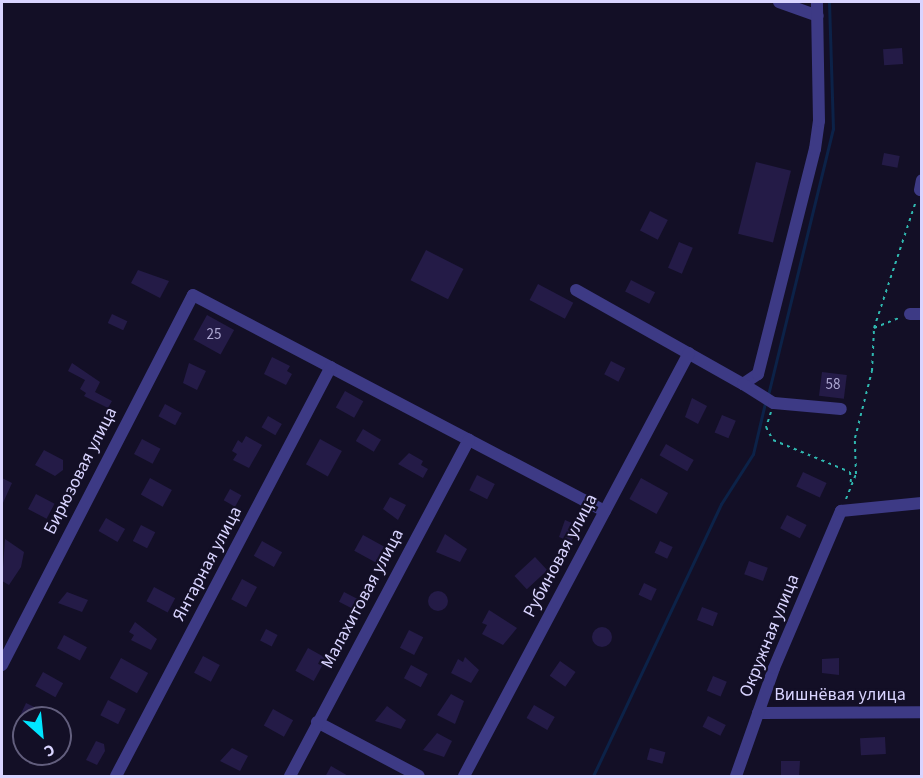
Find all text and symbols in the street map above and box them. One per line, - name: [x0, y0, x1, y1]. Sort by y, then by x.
- house number: 25: [207, 326, 221, 344]
- house number: 58: [826, 376, 840, 394]
- street label: Бирюзовая улица: [40, 404, 122, 538]
- street label: Рубиновая улица: [519, 491, 603, 621]
- street label: Янтарная улица: [169, 503, 247, 625]
- street label: Малахитовая улица: [317, 525, 409, 673]
- street label: Окружная улица: [736, 571, 804, 701]
- street label: Вишнёвая улица: [774, 684, 906, 706]
- north arrow: [12, 706, 72, 766]
- text: С: [40, 738, 58, 762]

